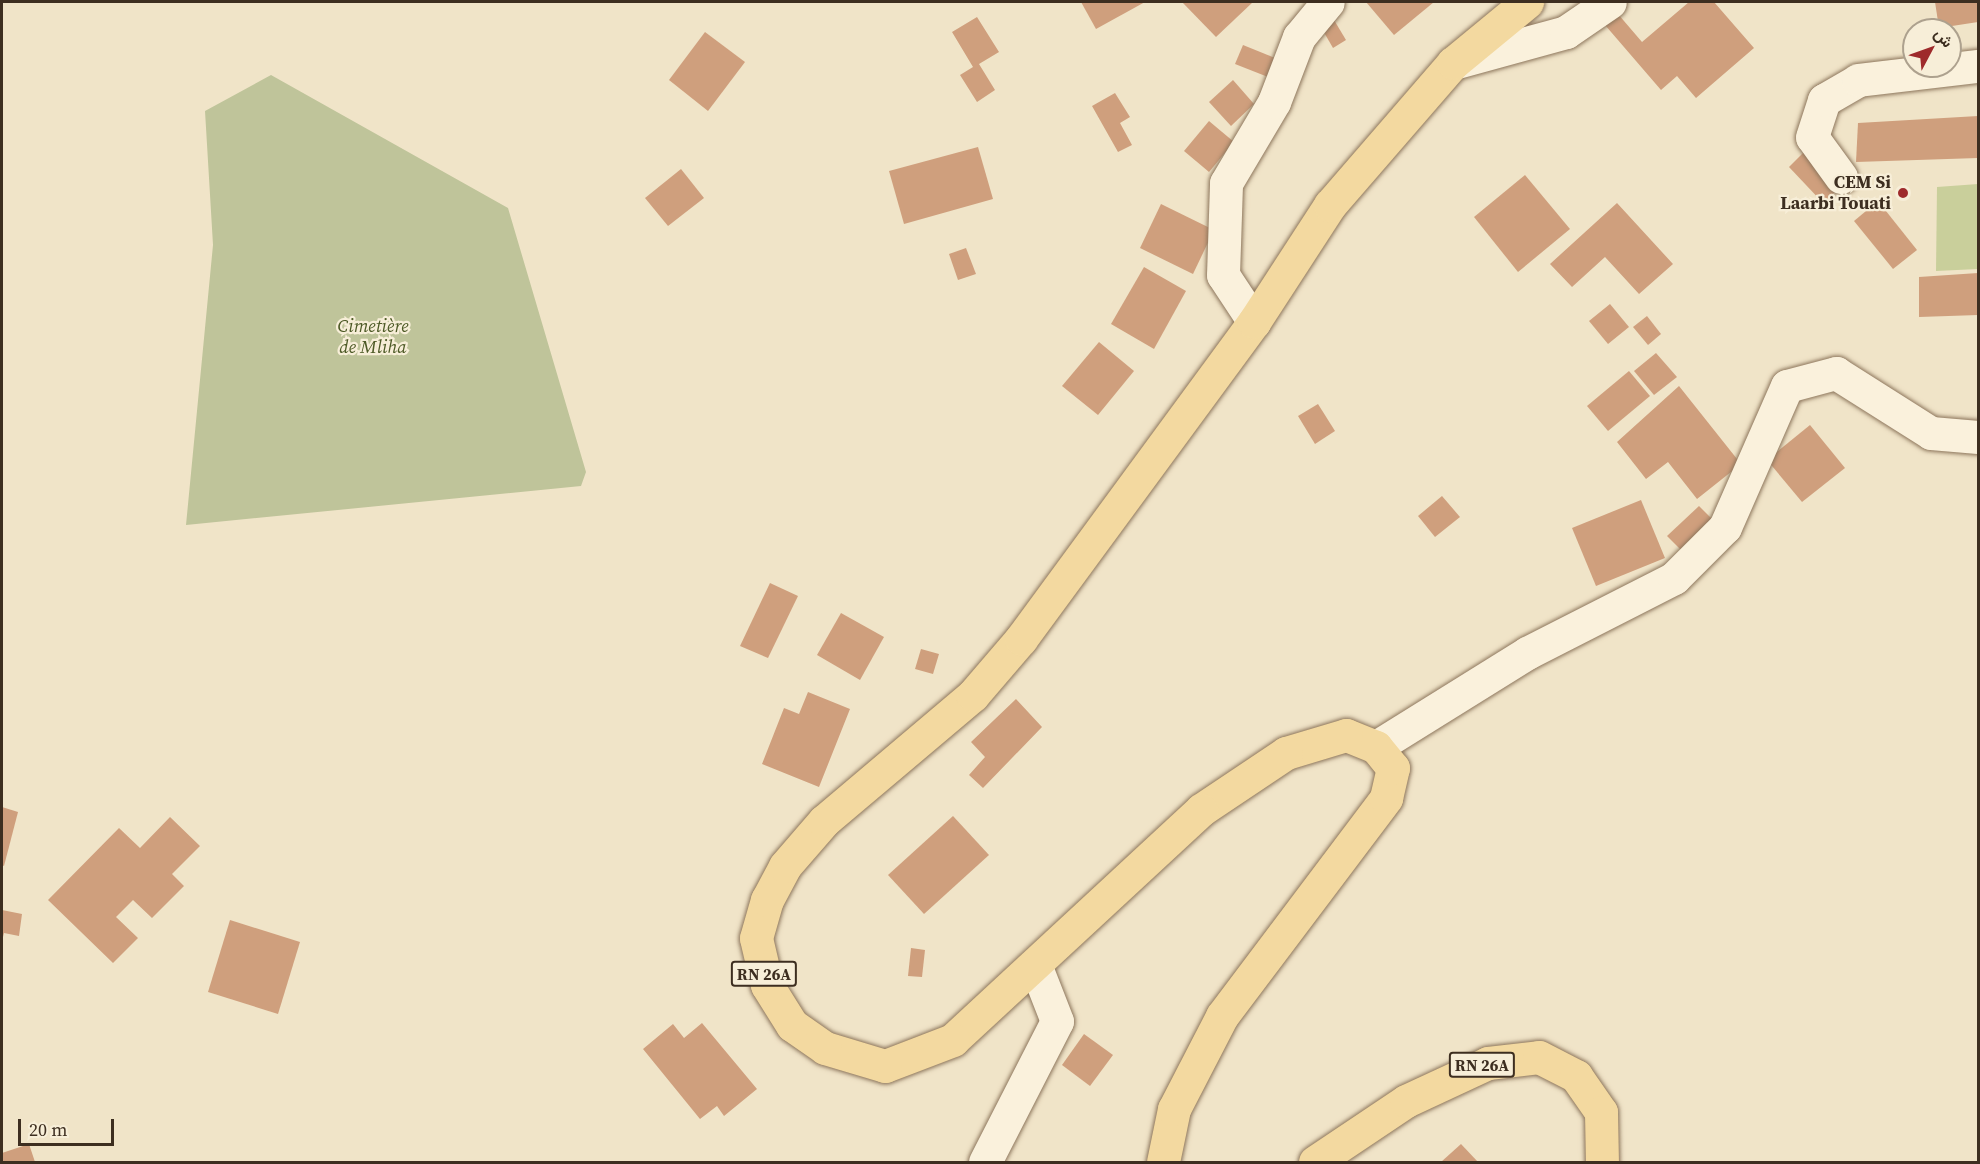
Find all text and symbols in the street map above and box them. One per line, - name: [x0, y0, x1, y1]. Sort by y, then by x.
- north arrow: [1902, 18, 1962, 78]
- text: ش: [1929, 23, 1959, 52]
- place label: CEM Si Laarbi Touati: [1780, 172, 1891, 214]
- marker: CEM Si Laarbi Touati: [1896, 186, 1910, 200]
- park label: Cimetière de Mliha: [337, 316, 409, 358]
- road number: RN 26A: [730, 961, 798, 987]
- road number: RN 26A: [1448, 1052, 1516, 1078]
- scale bar: [21, 1107, 117, 1145]
- text: 20 m: [29, 1117, 67, 1142]

